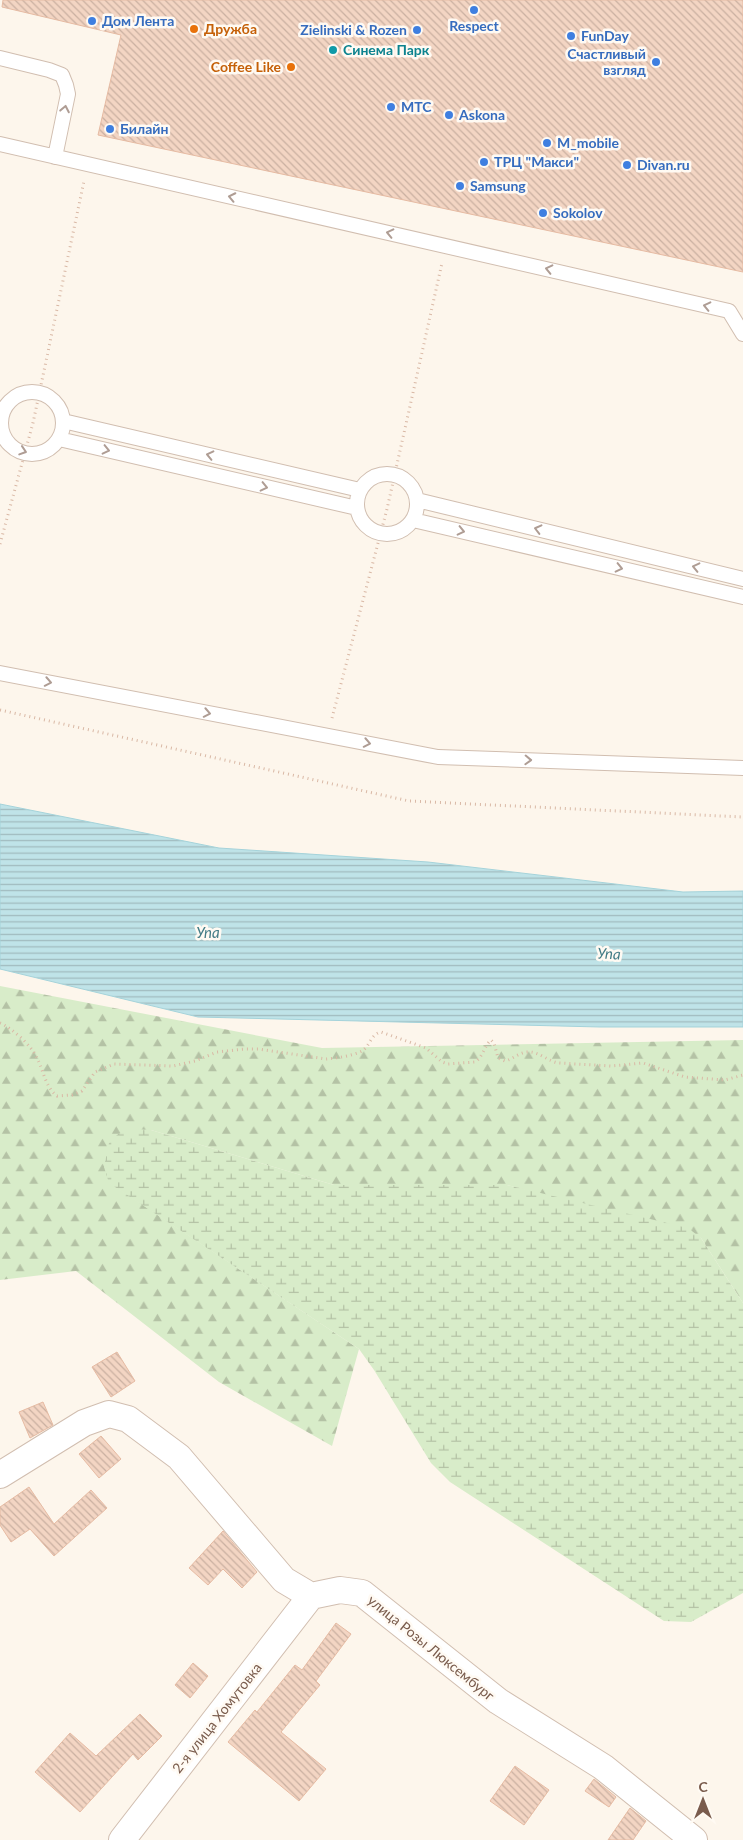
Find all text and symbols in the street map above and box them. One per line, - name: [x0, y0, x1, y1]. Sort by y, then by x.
- marker: Respect: [468, 4, 480, 16]
- place label: Дом Лента: [102, 12, 174, 29]
- marker: Дом Лента: [86, 15, 98, 27]
- place label: Respect: [449, 17, 500, 34]
- place label: Дружба: [204, 20, 257, 37]
- place label: Zielinski & Rozen: [300, 21, 407, 38]
- marker: Дружба: [188, 23, 200, 35]
- marker: Zielinski & Rozen: [411, 24, 423, 36]
- place label: FunDay: [581, 27, 629, 44]
- marker: FunDay: [565, 30, 577, 42]
- place label: Синема Парк: [343, 41, 430, 58]
- marker: Синема Парк: [327, 44, 339, 56]
- place label: Счастливый взгляд: [567, 45, 646, 78]
- marker: Счастливый взгляд: [650, 56, 662, 68]
- place label: Coffee Like: [211, 58, 282, 75]
- marker: Coffee Like: [285, 61, 297, 73]
- place label: МТС: [401, 98, 432, 115]
- marker: МТС: [385, 101, 397, 113]
- one-way arrow: [59, 105, 69, 113]
- place label: Askona: [458, 106, 505, 123]
- marker: Askona: [443, 109, 455, 121]
- place label: Билайн: [120, 120, 169, 137]
- marker: Билайн: [104, 123, 116, 135]
- place label: M_mobile: [557, 134, 620, 151]
- marker: M_mobile: [541, 137, 553, 149]
- place label: ТРЦ "Макси": [494, 153, 579, 170]
- marker: ТРЦ "Макси": [478, 156, 490, 168]
- place label: Divan.ru: [637, 156, 690, 173]
- marker: Divan.ru: [621, 159, 633, 171]
- place label: Samsung: [470, 177, 526, 194]
- marker: Samsung: [454, 180, 466, 192]
- one-way arrow: [227, 192, 236, 203]
- place label: Sokolov: [553, 204, 603, 221]
- marker: Sokolov: [537, 207, 549, 219]
- one-way arrow: [386, 228, 395, 239]
- one-way arrow: [544, 264, 553, 275]
- one-way arrow: [702, 301, 711, 312]
- one-way arrow: [102, 444, 111, 455]
- one-way arrow: [18, 445, 27, 455]
- one-way arrow: [206, 450, 215, 461]
- one-way arrow: [260, 481, 269, 492]
- one-way arrow: [533, 524, 542, 535]
- one-way arrow: [456, 525, 465, 536]
- one-way arrow: [614, 562, 623, 573]
- one-way arrow: [691, 562, 700, 573]
- one-way arrow: [43, 676, 52, 687]
- one-way arrow: [203, 707, 212, 717]
- one-way arrow: [363, 738, 371, 748]
- one-way arrow: [524, 755, 532, 766]
- water label: Упа: [196, 923, 220, 941]
- water label: Упа: [597, 943, 622, 963]
- street label: улица Розы Люксембург: [364, 1591, 498, 1704]
- street label: 2-я улица Хомутовка: [168, 1659, 265, 1776]
- north arrow: [678, 1775, 728, 1825]
- text: С: [698, 1778, 708, 1795]

